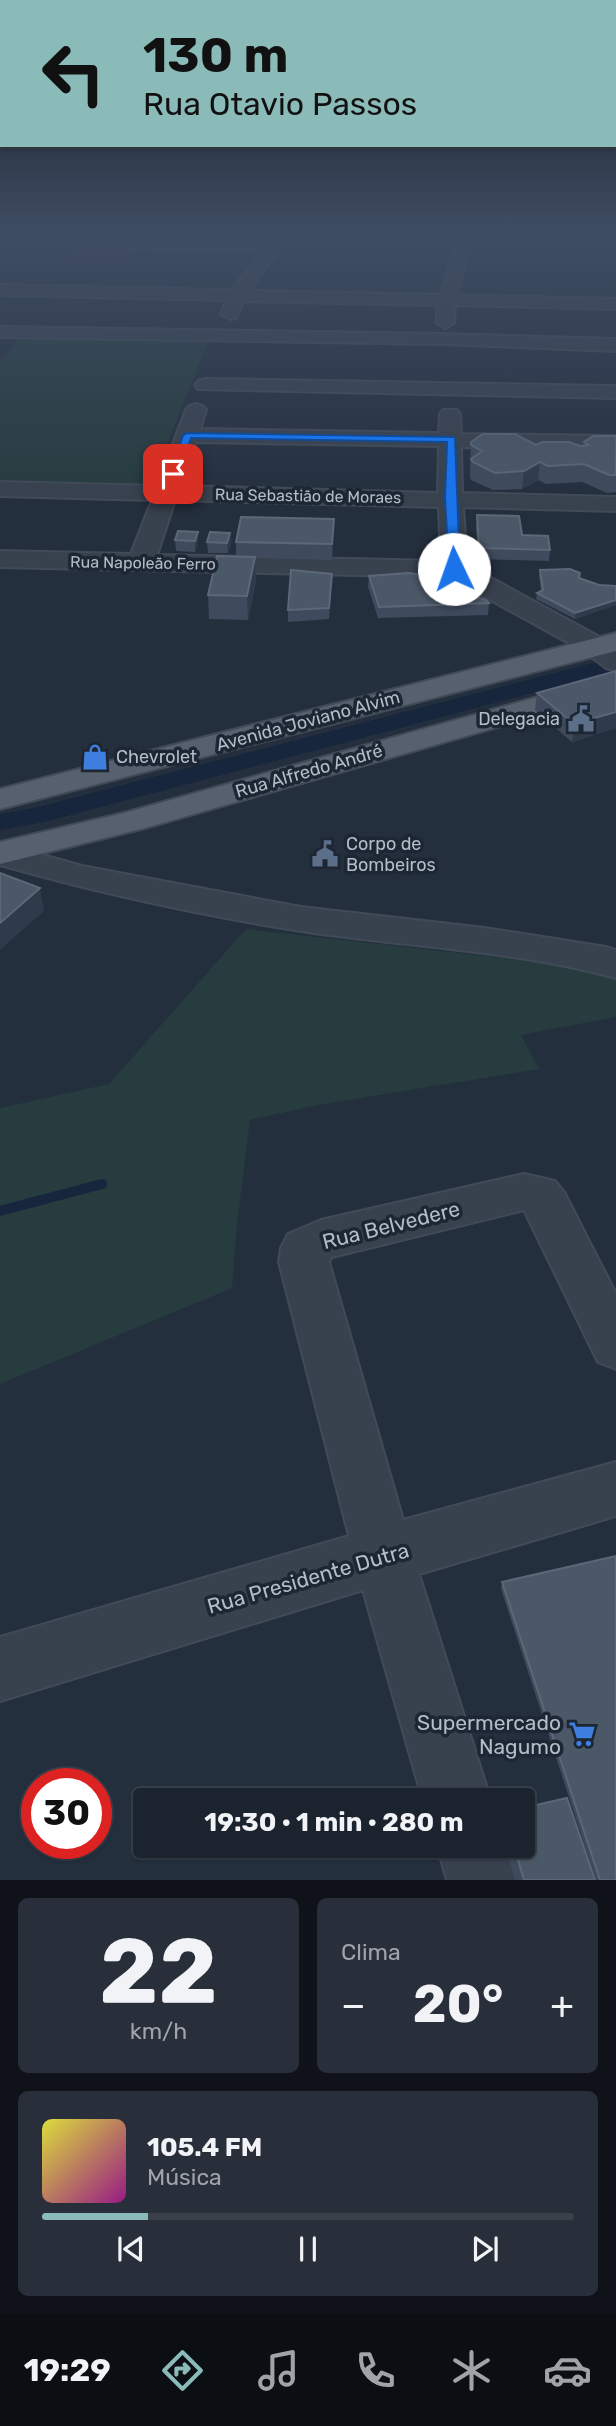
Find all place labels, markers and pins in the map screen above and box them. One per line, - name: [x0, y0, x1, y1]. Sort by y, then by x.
- pin: [143, 444, 203, 504]
- public building icon: Delegacia: [566, 704, 596, 734]
- place label: Delegacia: [478, 708, 560, 730]
- shop icon: Chevrolet: [80, 742, 110, 772]
- place label: Chevrolet: [116, 746, 197, 768]
- place label: Corpo de Bombeiros: [346, 833, 436, 876]
- public building icon: Corpo de Bombeiros: [310, 839, 340, 869]
- place label: Supermercado Nagumo: [417, 1710, 561, 1759]
- supermarket icon: Supermercado Nagumo: [567, 1719, 597, 1749]

